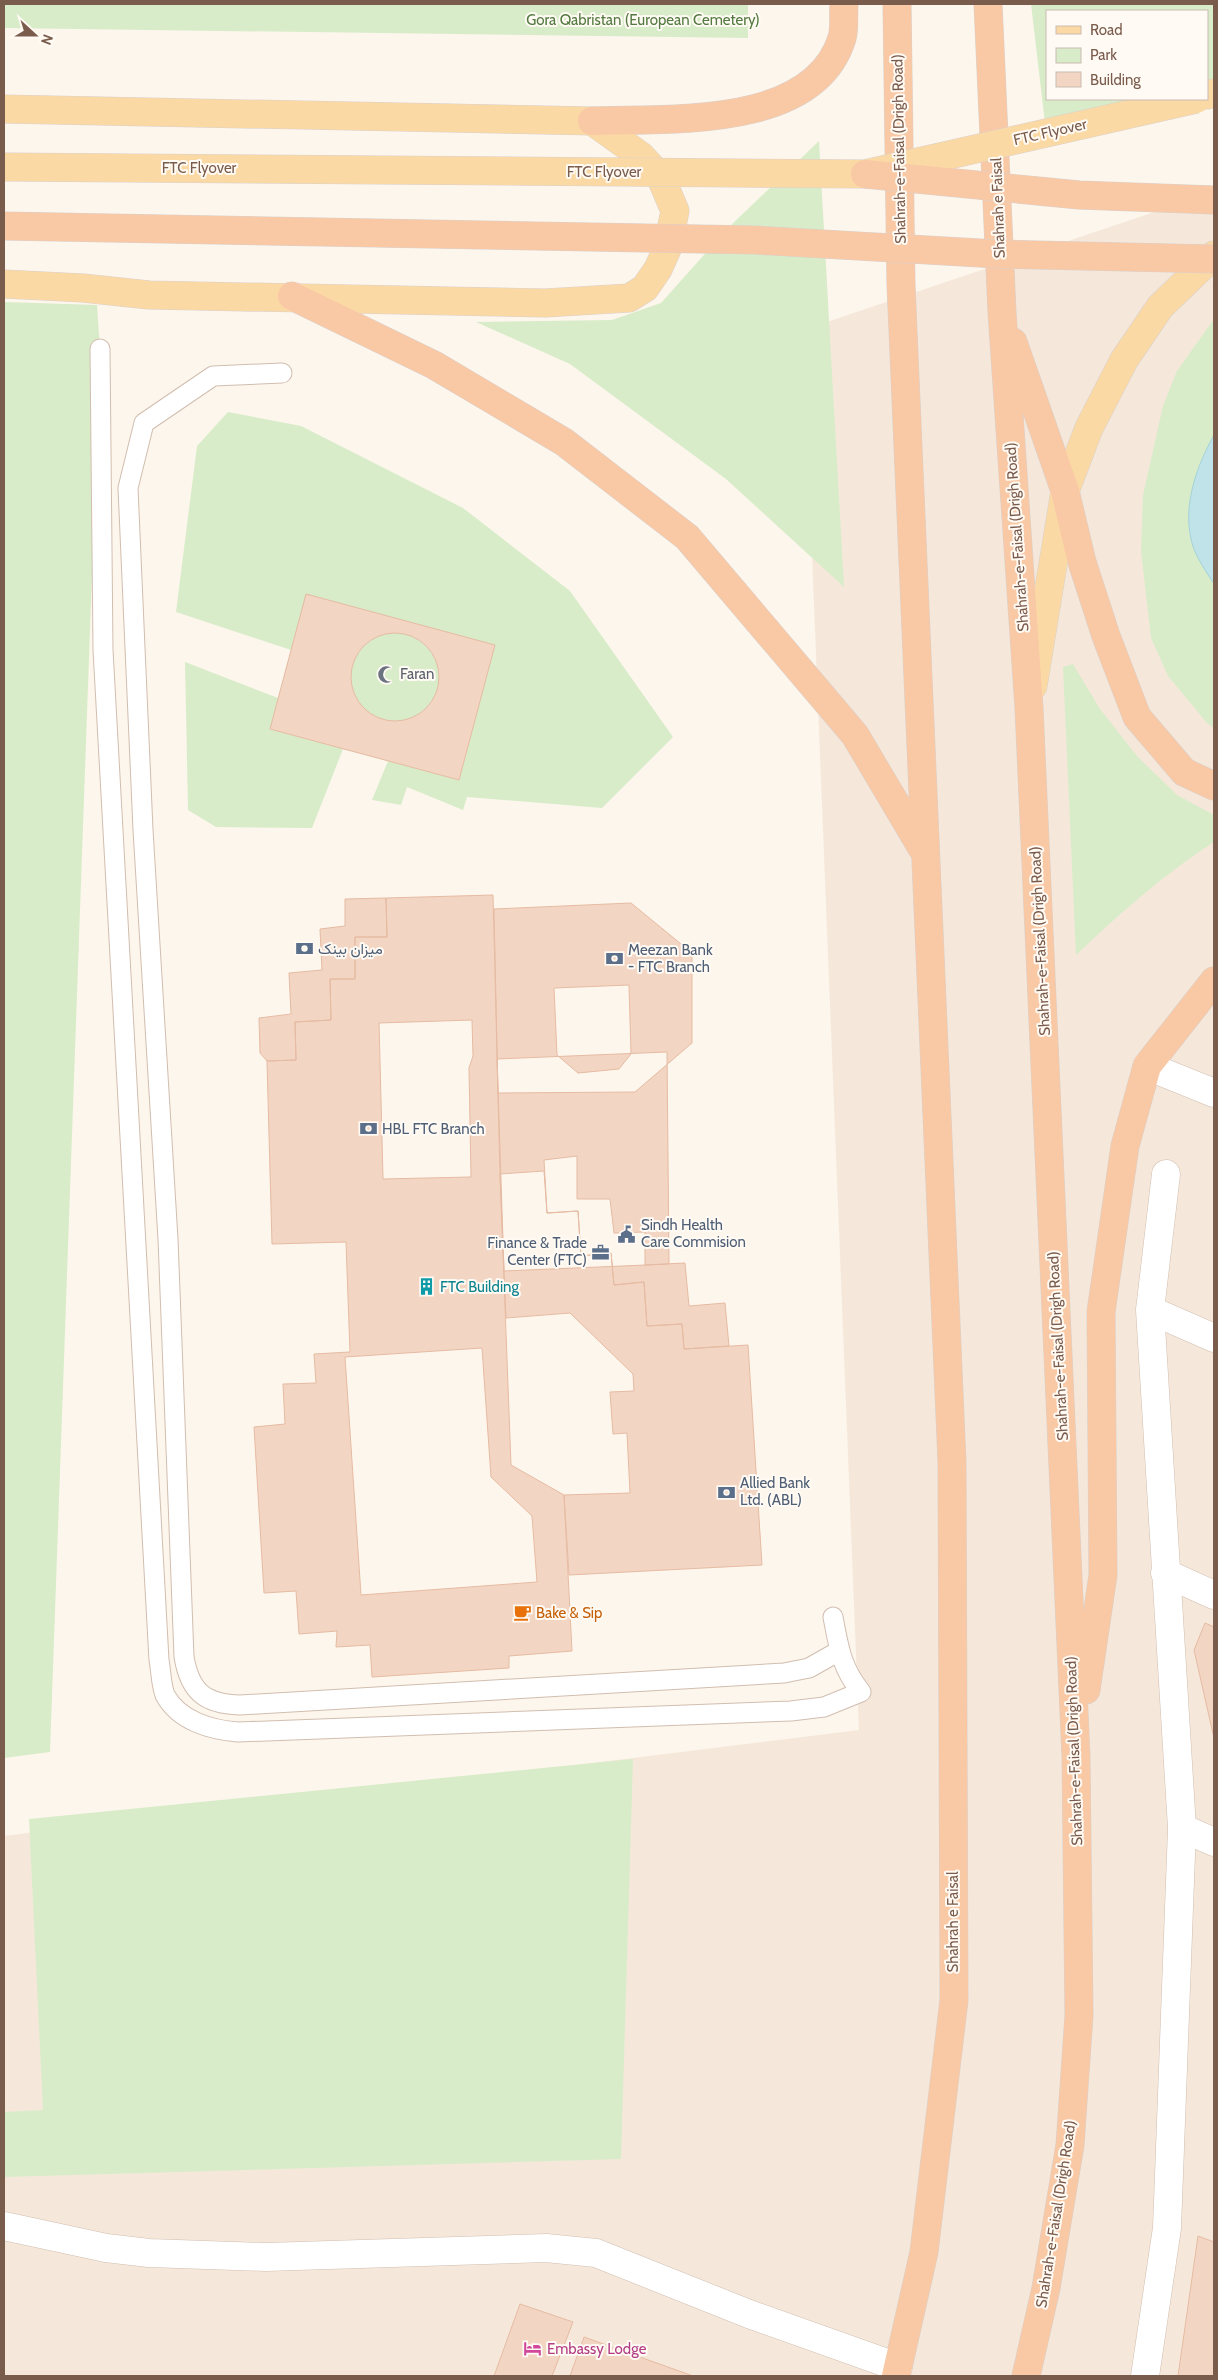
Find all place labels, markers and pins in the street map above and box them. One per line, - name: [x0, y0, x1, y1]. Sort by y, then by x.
- mosque icon: Faran: [376, 664, 396, 684]
- place label: Faran: [400, 665, 434, 683]
- bank icon: میزان بینک: [294, 939, 314, 959]
- place label: میزان بینک: [318, 940, 383, 958]
- place label: Meezan Bank - FTC Branch: [628, 941, 713, 976]
- bank icon: Meezan Bank - FTC Branch: [604, 949, 624, 969]
- bank icon: HBL FTC Branch: [358, 1119, 378, 1139]
- place label: HBL FTC Branch: [382, 1120, 485, 1138]
- place label: Sindh Health Care Commision: [641, 1216, 746, 1251]
- public building icon: Sindh Health Care Commision: [617, 1224, 637, 1244]
- place label: Finance & Trade Center (FTC): [487, 1234, 587, 1269]
- office icon: Finance & Trade Center (FTC): [591, 1242, 611, 1262]
- building icon: FTC Building: [416, 1277, 436, 1297]
- place label: FTC Building: [440, 1278, 519, 1296]
- place label: Allied Bank Ltd. (ABL): [740, 1474, 810, 1509]
- bank icon: Allied Bank Ltd. (ABL): [716, 1482, 736, 1502]
- cafe icon: Bake & Sip: [512, 1603, 532, 1623]
- place label: Bake & Sip: [536, 1604, 602, 1622]
- hotel icon: Embassy Lodge: [523, 2339, 543, 2359]
- place label: Embassy Lodge: [547, 2340, 647, 2358]

